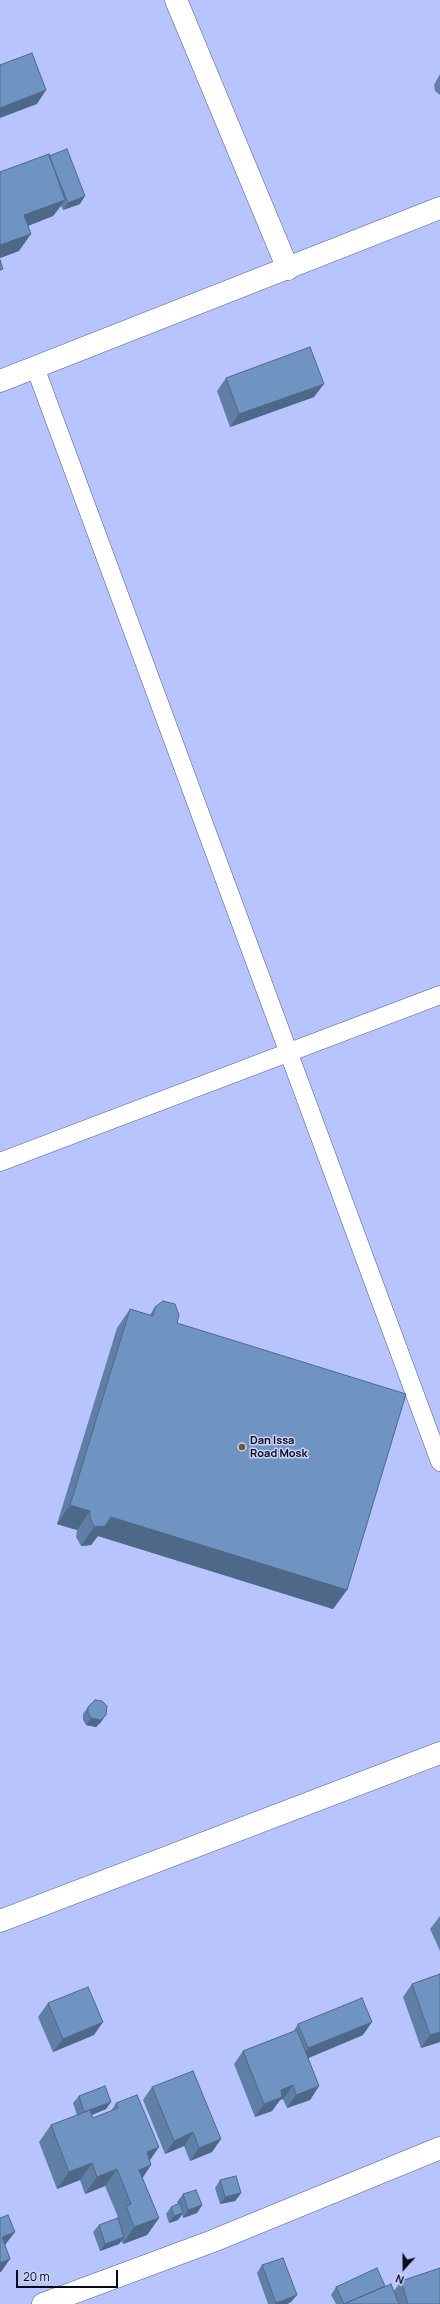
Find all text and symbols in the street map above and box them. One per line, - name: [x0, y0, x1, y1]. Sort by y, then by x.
- place label: Dan Issa Road Mosk: [250, 1434, 307, 1460]
- marker: Dan Issa Road Mosk: [237, 1442, 247, 1452]
- north arrow: [384, 2248, 424, 2288]
- scale bar: [18, 2262, 120, 2288]
- text: 20 m: [23, 2268, 50, 2285]
- text: N: [393, 2271, 406, 2288]

